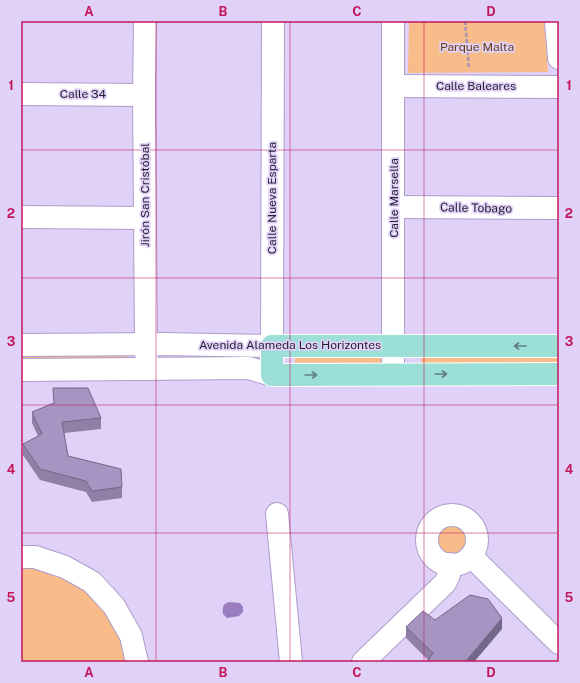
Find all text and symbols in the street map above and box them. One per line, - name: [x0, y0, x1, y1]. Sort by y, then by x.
- text: A: [84, 4, 94, 19]
- text: B: [219, 4, 228, 19]
- text: C: [352, 4, 362, 19]
- text: D: [486, 4, 496, 19]
- park label: Parque Malta: [440, 40, 514, 54]
- text: 1: [8, 78, 14, 93]
- text: 1: [566, 78, 572, 93]
- street label: Calle Baleares: [436, 79, 516, 93]
- street label: Calle 34: [60, 87, 107, 101]
- street label: Calle Nueva Esparta: [265, 142, 279, 254]
- street label: Jirón San Cristóbal: [138, 143, 152, 247]
- street label: Calle Marsella: [387, 158, 401, 238]
- street label: Calle Tobago: [440, 200, 512, 216]
- text: 2: [7, 206, 15, 221]
- text: 2: [565, 206, 573, 221]
- text: 3: [7, 334, 16, 349]
- text: 3: [565, 334, 574, 349]
- street label: Avenida Alameda Los Horizontes: [199, 338, 381, 352]
- one-way arrow: [514, 342, 527, 350]
- one-way arrow: [434, 370, 447, 378]
- one-way arrow: [304, 371, 317, 379]
- text: 4: [7, 462, 16, 477]
- text: 4: [565, 462, 574, 477]
- text: 5: [7, 590, 16, 605]
- text: 5: [565, 590, 574, 605]
- text: A: [84, 665, 94, 680]
- text: B: [219, 665, 228, 680]
- text: C: [352, 665, 362, 680]
- text: D: [486, 665, 496, 680]

